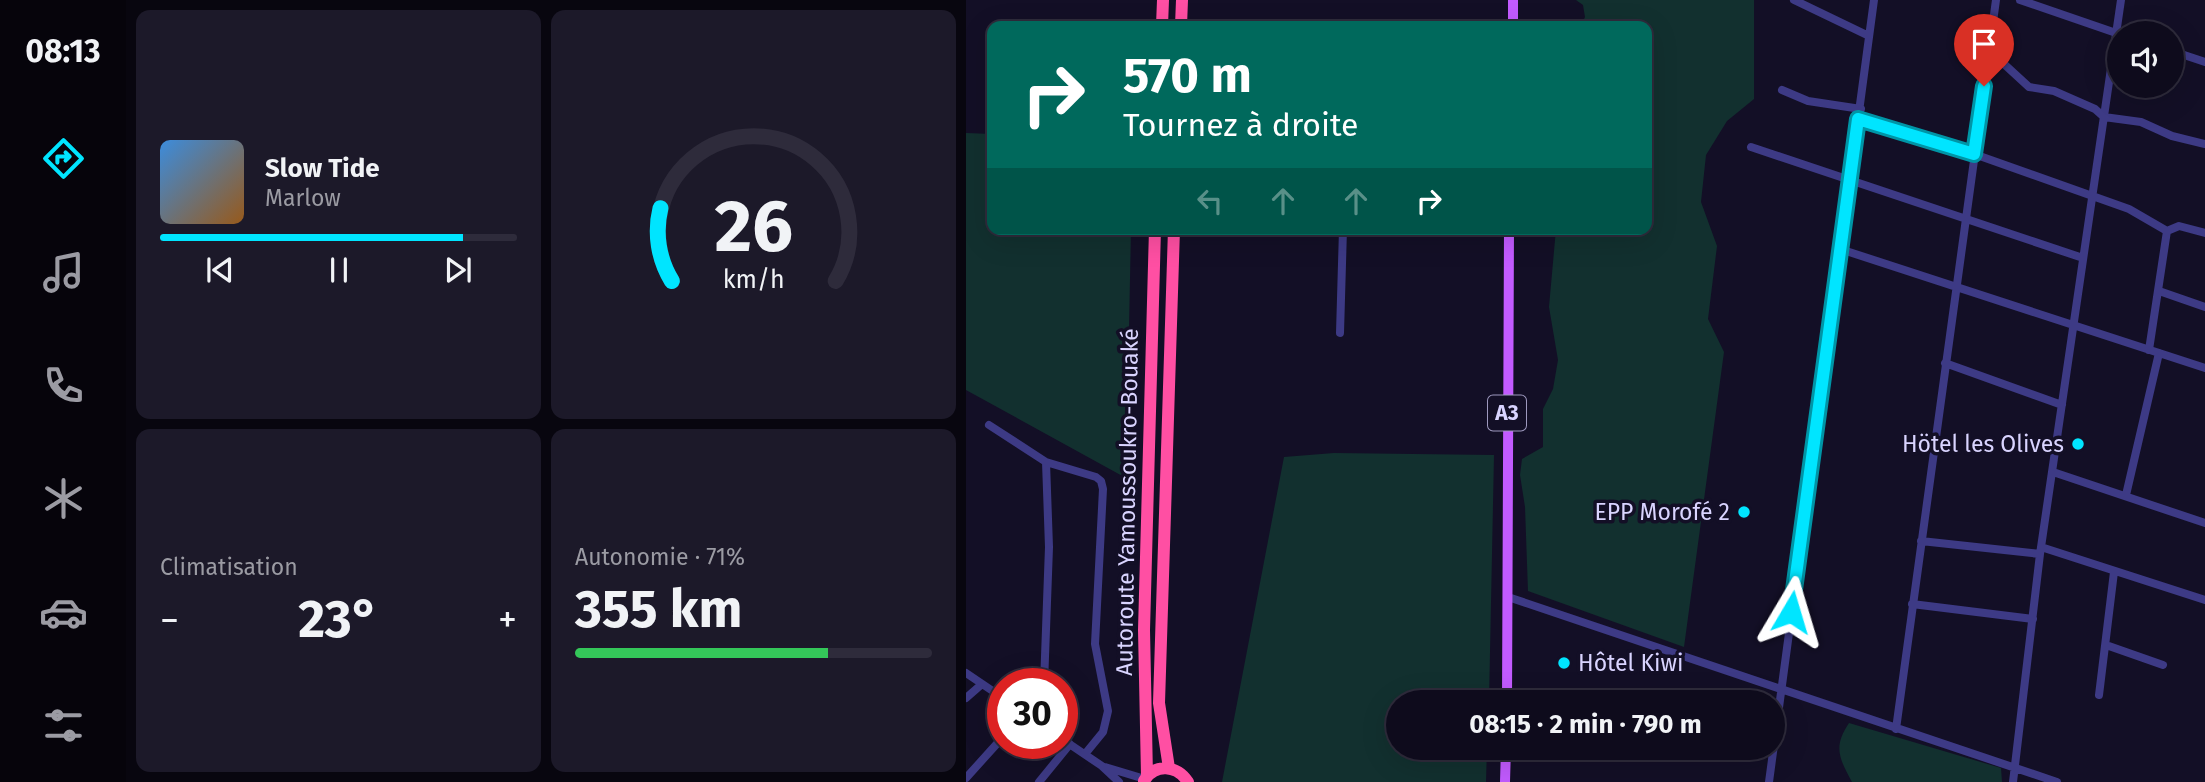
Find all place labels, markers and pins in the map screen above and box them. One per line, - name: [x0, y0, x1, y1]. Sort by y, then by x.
- pin: [1954, 14, 2014, 86]
- place label: Hötel les Olives: [1902, 430, 2064, 458]
- marker: Hötel les Olives: [2070, 436, 2086, 452]
- place label: EPP Morofé 2: [1594, 498, 1730, 526]
- marker: EPP Morofé 2: [1736, 504, 1752, 520]
- place label: Hôtel Kiwi: [1578, 649, 1683, 677]
- marker: Hôtel Kiwi: [1556, 655, 1572, 671]

